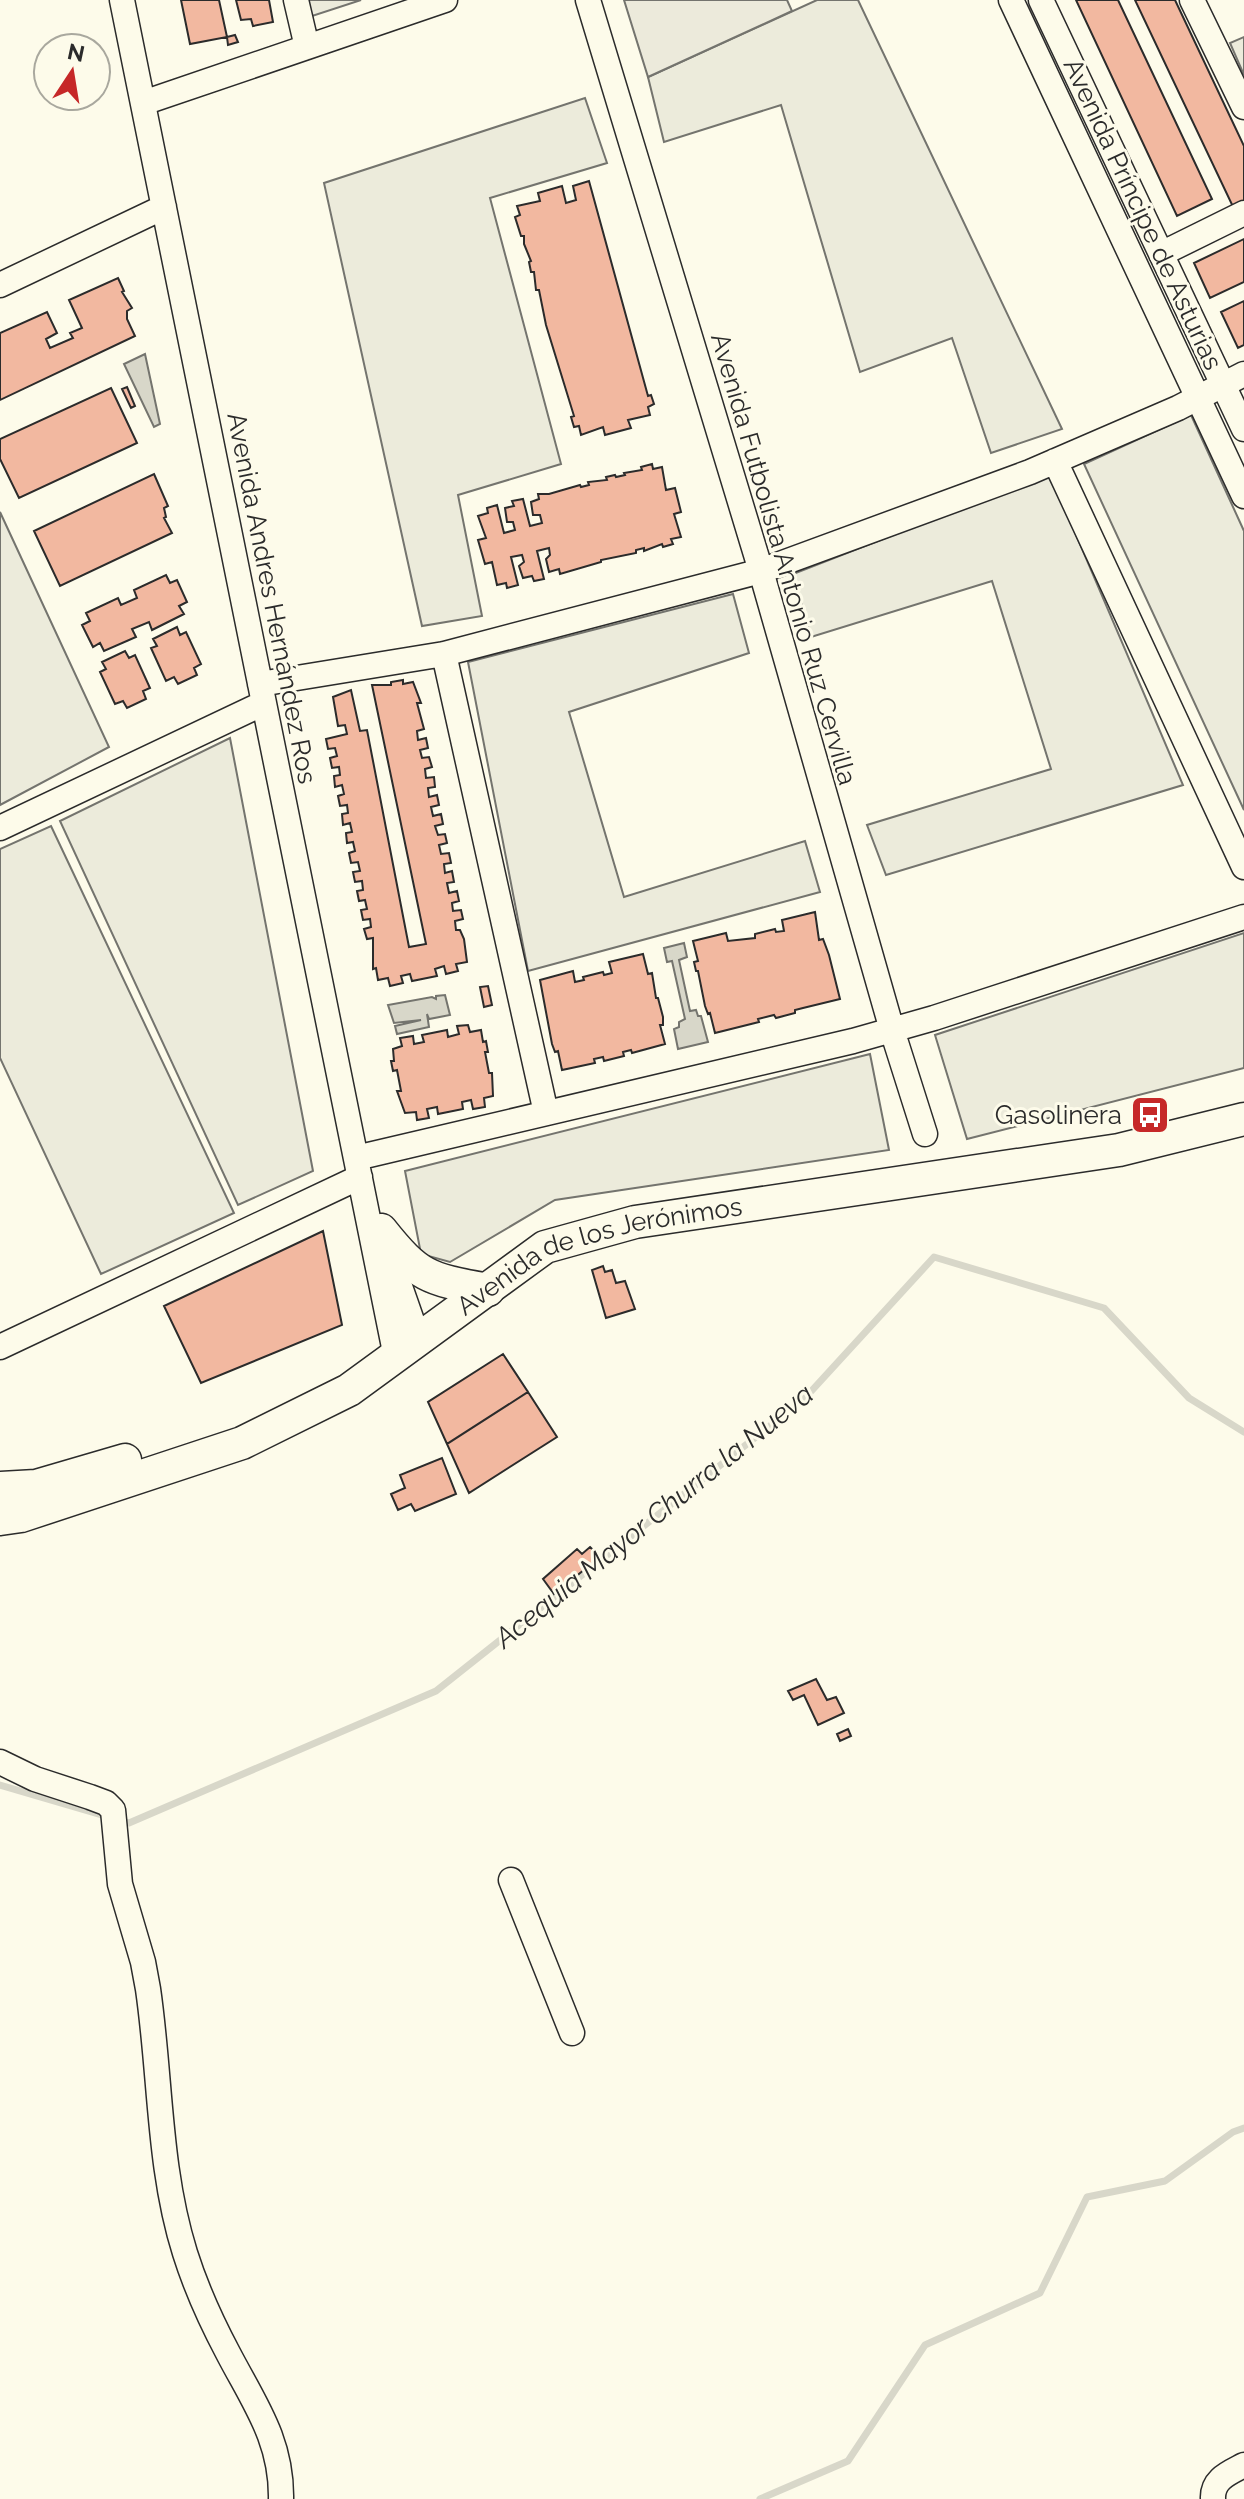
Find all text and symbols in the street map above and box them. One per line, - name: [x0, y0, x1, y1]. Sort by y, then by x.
- north arrow: [32, 32, 112, 112]
- text: N: [65, 38, 87, 67]
- street label: Avenida Príncipe de Asturias: [1058, 54, 1228, 374]
- street label: Avenida Futbolista Antonio Ruz Cervilla: [705, 330, 863, 788]
- street label: Avenida Andres Hernández Ros: [221, 410, 323, 786]
- bus stop icon: Gasolinera: [1129, 1094, 1171, 1136]
- place label: Gasolinera: [995, 1100, 1122, 1130]
- street label: Avenida de los Jerónimos: [451, 1191, 744, 1321]
- water label: Acequia Mayor Churra la Nueva: [487, 1377, 820, 1656]

